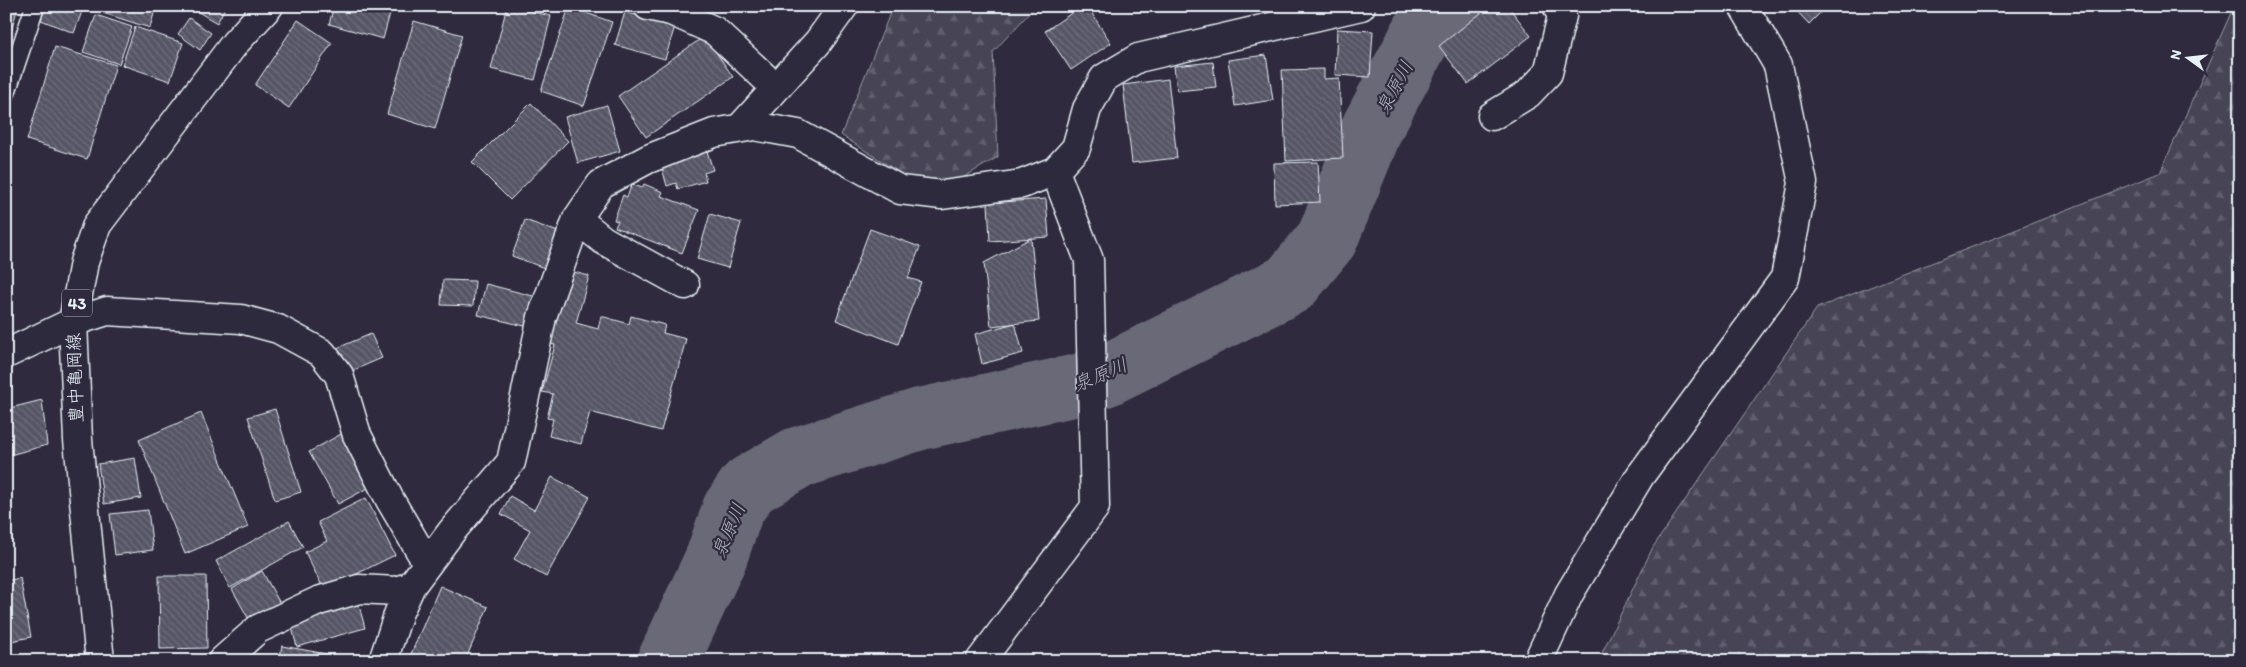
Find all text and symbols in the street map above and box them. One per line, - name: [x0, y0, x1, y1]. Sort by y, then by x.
- north arrow: [2164, 32, 2214, 82]
- text: N: [2166, 48, 2185, 62]
- water label: 泉原川: [1371, 57, 1418, 118]
- road number: 43: [62, 290, 92, 316]
- street label: 豊中亀岡線: [62, 333, 88, 423]
- water label: 泉原川: [1069, 353, 1131, 396]
- water label: 泉原川: [707, 499, 750, 561]

